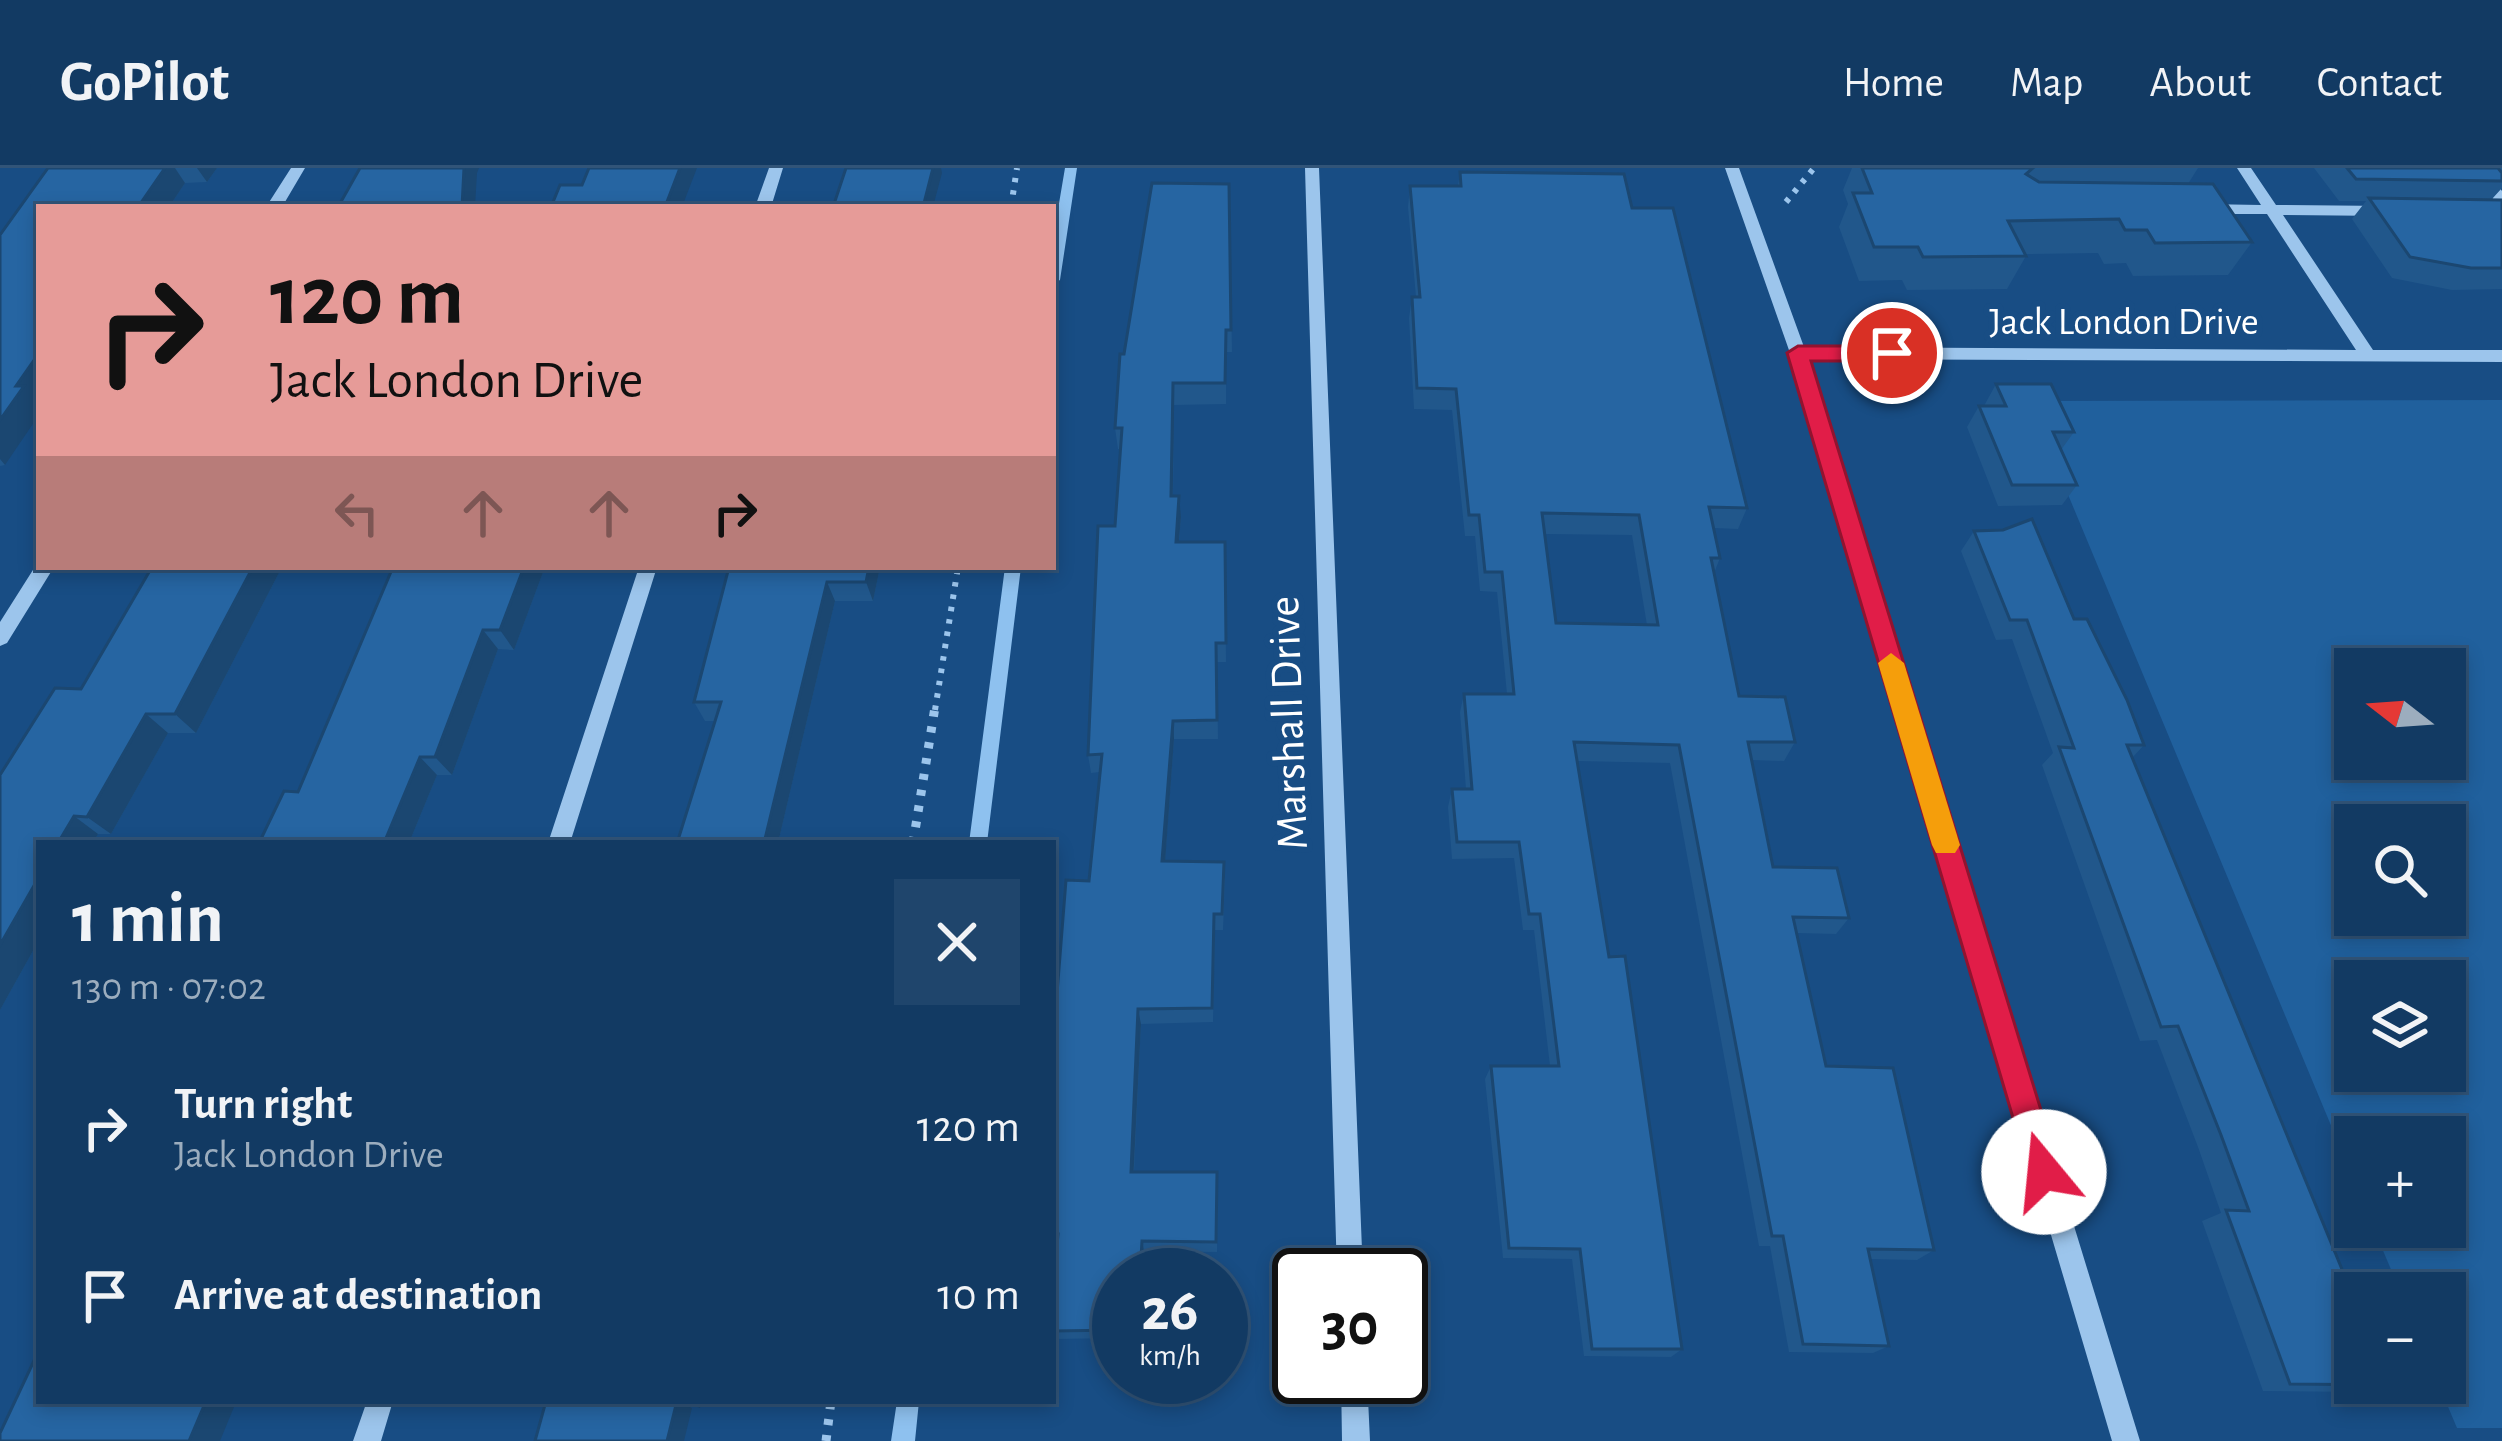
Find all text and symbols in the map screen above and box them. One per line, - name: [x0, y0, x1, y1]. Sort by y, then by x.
- text: GoPilot: [60, 54, 229, 111]
- text: Home: [1843, 62, 1944, 104]
- text: Map: [2010, 62, 2083, 104]
- text: About: [2149, 62, 2251, 104]
- text: Contact: [2317, 62, 2442, 104]
- icon: right: [72, 252, 228, 408]
- text: 120 m: [270, 256, 464, 340]
- pin: [1841, 302, 1943, 404]
- street label: Jack London Drive: [1989, 303, 2259, 342]
- icon: arrive: [1859, 320, 1925, 386]
- text: Jack London Drive: [270, 354, 643, 408]
- icon: left: [324, 480, 390, 546]
- icon: ahead: [450, 480, 516, 546]
- icon: ahead: [576, 480, 642, 546]
- icon: right: [702, 480, 768, 546]
- street label: Marshall Drive: [1262, 595, 1316, 851]
- north arrow: [2334, 648, 2466, 780]
- map controls: [2334, 648, 2466, 1404]
- button: search: [2334, 804, 2466, 936]
- button: close: [894, 879, 1020, 1005]
- text: 1 min: [72, 883, 224, 955]
- button: layers: [2334, 960, 2466, 1092]
- text: 130 m · 07:02: [72, 968, 266, 1007]
- text: Turn right: [174, 1082, 352, 1127]
- icon: right: [72, 1095, 138, 1161]
- text: 120 m: [917, 1105, 1020, 1150]
- position arrow: [1981, 1109, 2107, 1235]
- button: +: [2334, 1116, 2466, 1248]
- text: Jack London Drive: [174, 1136, 444, 1175]
- speed limit sign: 30: [1272, 1248, 1428, 1404]
- icon: arrive: [72, 1263, 138, 1329]
- button: −: [2334, 1272, 2466, 1404]
- text: Arrive at destination: [174, 1273, 542, 1318]
- text: 10 m: [937, 1273, 1020, 1318]
- text: 26: [1141, 1281, 1199, 1341]
- text: km/h: [1139, 1341, 1201, 1371]

